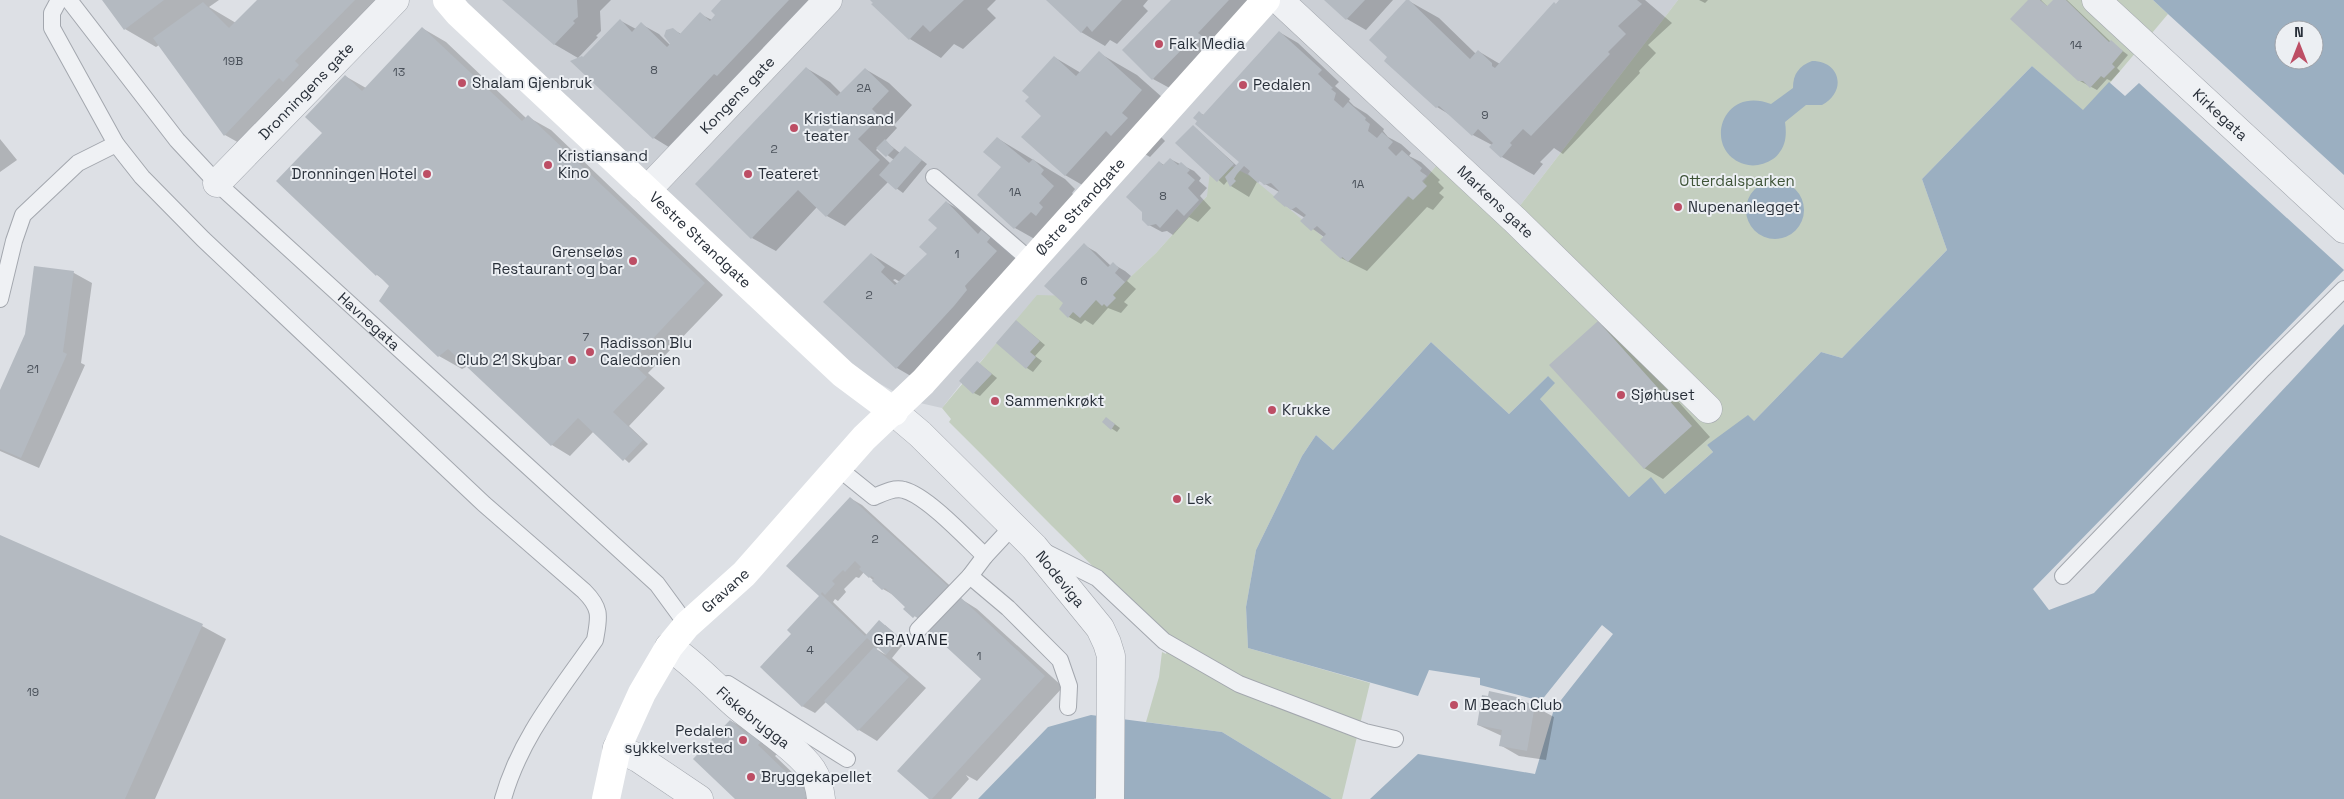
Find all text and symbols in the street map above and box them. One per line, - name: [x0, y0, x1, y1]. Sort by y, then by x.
- north arrow: [2274, 20, 2324, 70]
- text: N: [2294, 23, 2304, 41]
- place label: Falk Media: [1169, 34, 1245, 53]
- house number: 14: [2070, 37, 2083, 53]
- street label: Dronningens gate: [254, 38, 358, 144]
- marker: Falk Media: [1153, 38, 1165, 50]
- street label: Kongens gate: [696, 52, 778, 138]
- house number: 19B: [223, 53, 243, 69]
- house number: 8: [650, 62, 658, 78]
- house number: 13: [393, 64, 405, 80]
- place label: Shalam Gjenbruk: [472, 73, 592, 92]
- place label: Pedalen: [1253, 75, 1311, 94]
- marker: Shalam Gjenbruk: [456, 77, 468, 89]
- marker: Pedalen: [1237, 79, 1249, 91]
- house number: 2A: [857, 80, 872, 96]
- street label: Kirkegata: [2189, 84, 2252, 145]
- house number: 9: [1481, 107, 1489, 123]
- place label: Kristiansand teater: [804, 109, 894, 145]
- marker: Kristiansand teater: [788, 122, 800, 134]
- house number: 2: [770, 141, 778, 157]
- place label: Kristiansand Kino: [558, 146, 648, 182]
- street label: Østre Strandgate: [1031, 153, 1129, 259]
- marker: Kristiansand Kino: [542, 159, 554, 171]
- street label: Markens gate: [1453, 161, 1538, 242]
- place label: Dronningen Hotel: [292, 164, 417, 183]
- place label: Teateret: [758, 164, 819, 183]
- marker: Dronningen Hotel: [421, 168, 433, 180]
- marker: Teateret: [742, 168, 754, 180]
- park label: Otterdalsparken: [1679, 171, 1795, 190]
- house number: 1A: [1352, 176, 1365, 192]
- house number: 1A: [1009, 184, 1022, 200]
- street label: Vestre Strandgate: [646, 187, 756, 292]
- house number: 8: [1159, 188, 1167, 204]
- place label: Nupenanlegget: [1688, 197, 1800, 216]
- marker: Nupenanlegget: [1672, 201, 1684, 213]
- place label: Grenseløs Restaurant og bar: [492, 242, 623, 278]
- house number: 1: [954, 246, 960, 262]
- marker: Grenseløs Restaurant og bar: [627, 255, 639, 267]
- house number: 6: [1080, 273, 1088, 289]
- house number: 2: [865, 287, 873, 303]
- street label: Havnegata: [334, 288, 405, 354]
- house number: 7: [583, 329, 590, 345]
- place label: Radisson Blu Caledonien: [600, 333, 692, 369]
- marker: Radisson Blu Caledonien: [584, 346, 596, 358]
- place label: Club 21 Skybar: [456, 350, 562, 369]
- marker: Club 21 Skybar: [566, 354, 578, 366]
- house number: 21: [27, 361, 39, 377]
- place label: Sjøhuset: [1631, 385, 1695, 404]
- marker: Sjøhuset: [1615, 389, 1627, 401]
- place label: Sammenkrøkt: [1005, 391, 1104, 410]
- marker: Sammenkrøkt: [989, 395, 1001, 407]
- place label: Krukke: [1282, 400, 1331, 419]
- marker: Krukke: [1266, 404, 1278, 416]
- place label: Lek: [1187, 489, 1212, 508]
- marker: Lek: [1171, 493, 1183, 505]
- house number: 2: [871, 531, 879, 547]
- street label: Nodeviga: [1032, 547, 1089, 611]
- street label: Gravane: [697, 564, 753, 617]
- district label: GRAVANE: [873, 629, 949, 650]
- house number: 4: [806, 642, 814, 658]
- house number: 1: [976, 648, 982, 664]
- street label: Fiskebrygga: [713, 682, 794, 753]
- house number: 19: [27, 684, 39, 700]
- place label: M Beach Club: [1464, 695, 1562, 714]
- marker: M Beach Club: [1448, 699, 1460, 711]
- place label: Pedalen sykkelverksted: [625, 721, 733, 757]
- marker: Pedalen sykkelverksted: [737, 734, 749, 746]
- place label: Bryggekapellet: [761, 767, 872, 786]
- marker: Bryggekapellet: [745, 771, 757, 783]

